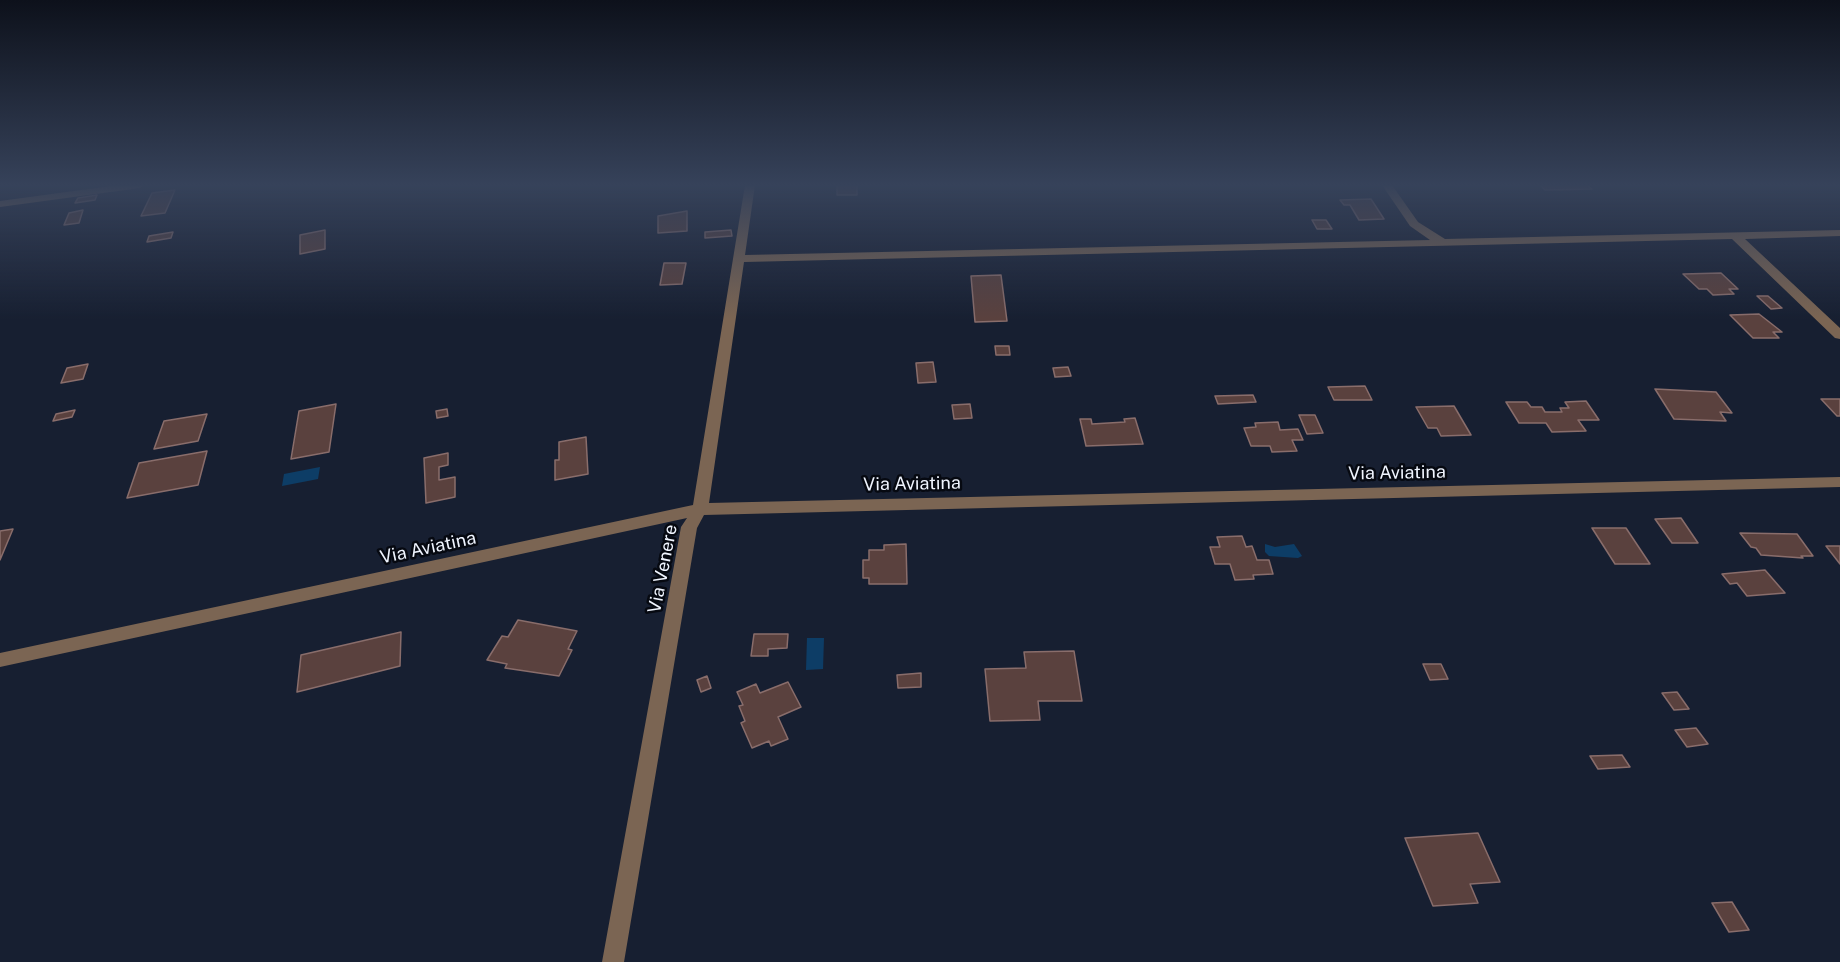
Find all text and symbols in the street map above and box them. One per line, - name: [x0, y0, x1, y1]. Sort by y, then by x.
- street label: Via Aviatina: [1348, 461, 1446, 485]
- street label: Via Aviatina: [863, 472, 961, 496]
- street label: Via Venere: [644, 523, 682, 615]
- street label: Via Aviatina: [378, 527, 478, 569]

